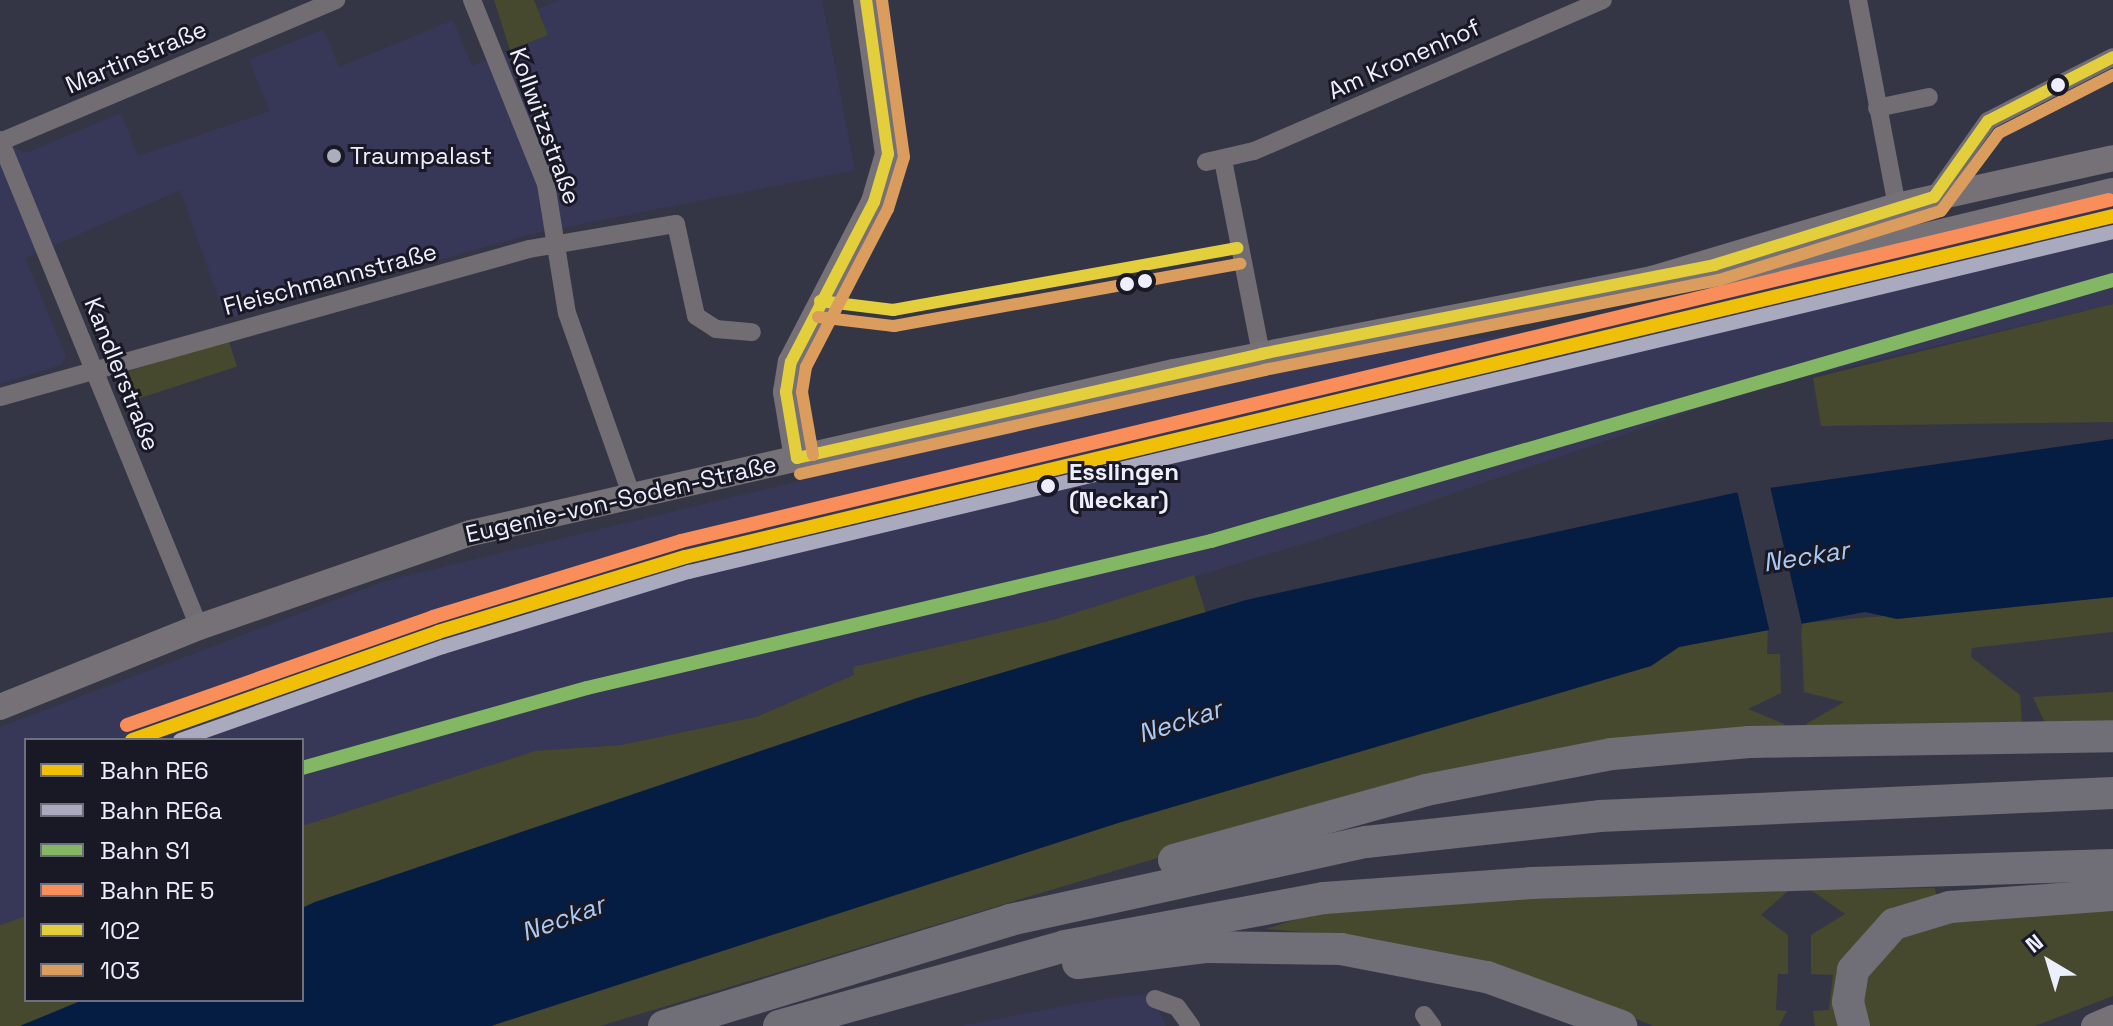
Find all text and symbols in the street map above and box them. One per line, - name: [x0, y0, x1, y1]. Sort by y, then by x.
- street label: Am Kronenhof: [1324, 13, 1484, 105]
- street label: Martinstraße: [61, 14, 211, 100]
- street label: Kollwitzstraße: [503, 44, 587, 208]
- unlabelled marker: [2050, 77, 2066, 93]
- place label: Traumpalast: [350, 142, 492, 170]
- marker: Traumpalast: [325, 147, 343, 165]
- street label: Fleischmannstraße: [220, 237, 440, 321]
- unlabelled marker: [1137, 273, 1153, 289]
- unlabelled marker: [1119, 276, 1135, 292]
- street label: Kandlerstraße: [78, 293, 166, 455]
- street label: Eugenie-von-Soden-Straße: [463, 449, 779, 549]
- place label: Esslingen (Neckar): [1069, 458, 1179, 514]
- marker: Esslingen (Neckar): [1034, 472, 1062, 500]
- water label: Neckar: [1761, 535, 1851, 579]
- water label: Neckar: [1134, 694, 1226, 750]
- legend: [24, 738, 304, 1002]
- text: Bahn RE6: [100, 755, 209, 786]
- text: Bahn RE6a: [100, 795, 222, 826]
- text: Bahn S1: [100, 835, 190, 866]
- text: Bahn RE 5: [100, 875, 214, 906]
- water label: Neckar: [517, 890, 609, 948]
- text: 102: [100, 915, 140, 946]
- north arrow: [2009, 922, 2089, 1002]
- text: N: [2020, 928, 2049, 959]
- text: 103: [100, 955, 140, 986]

